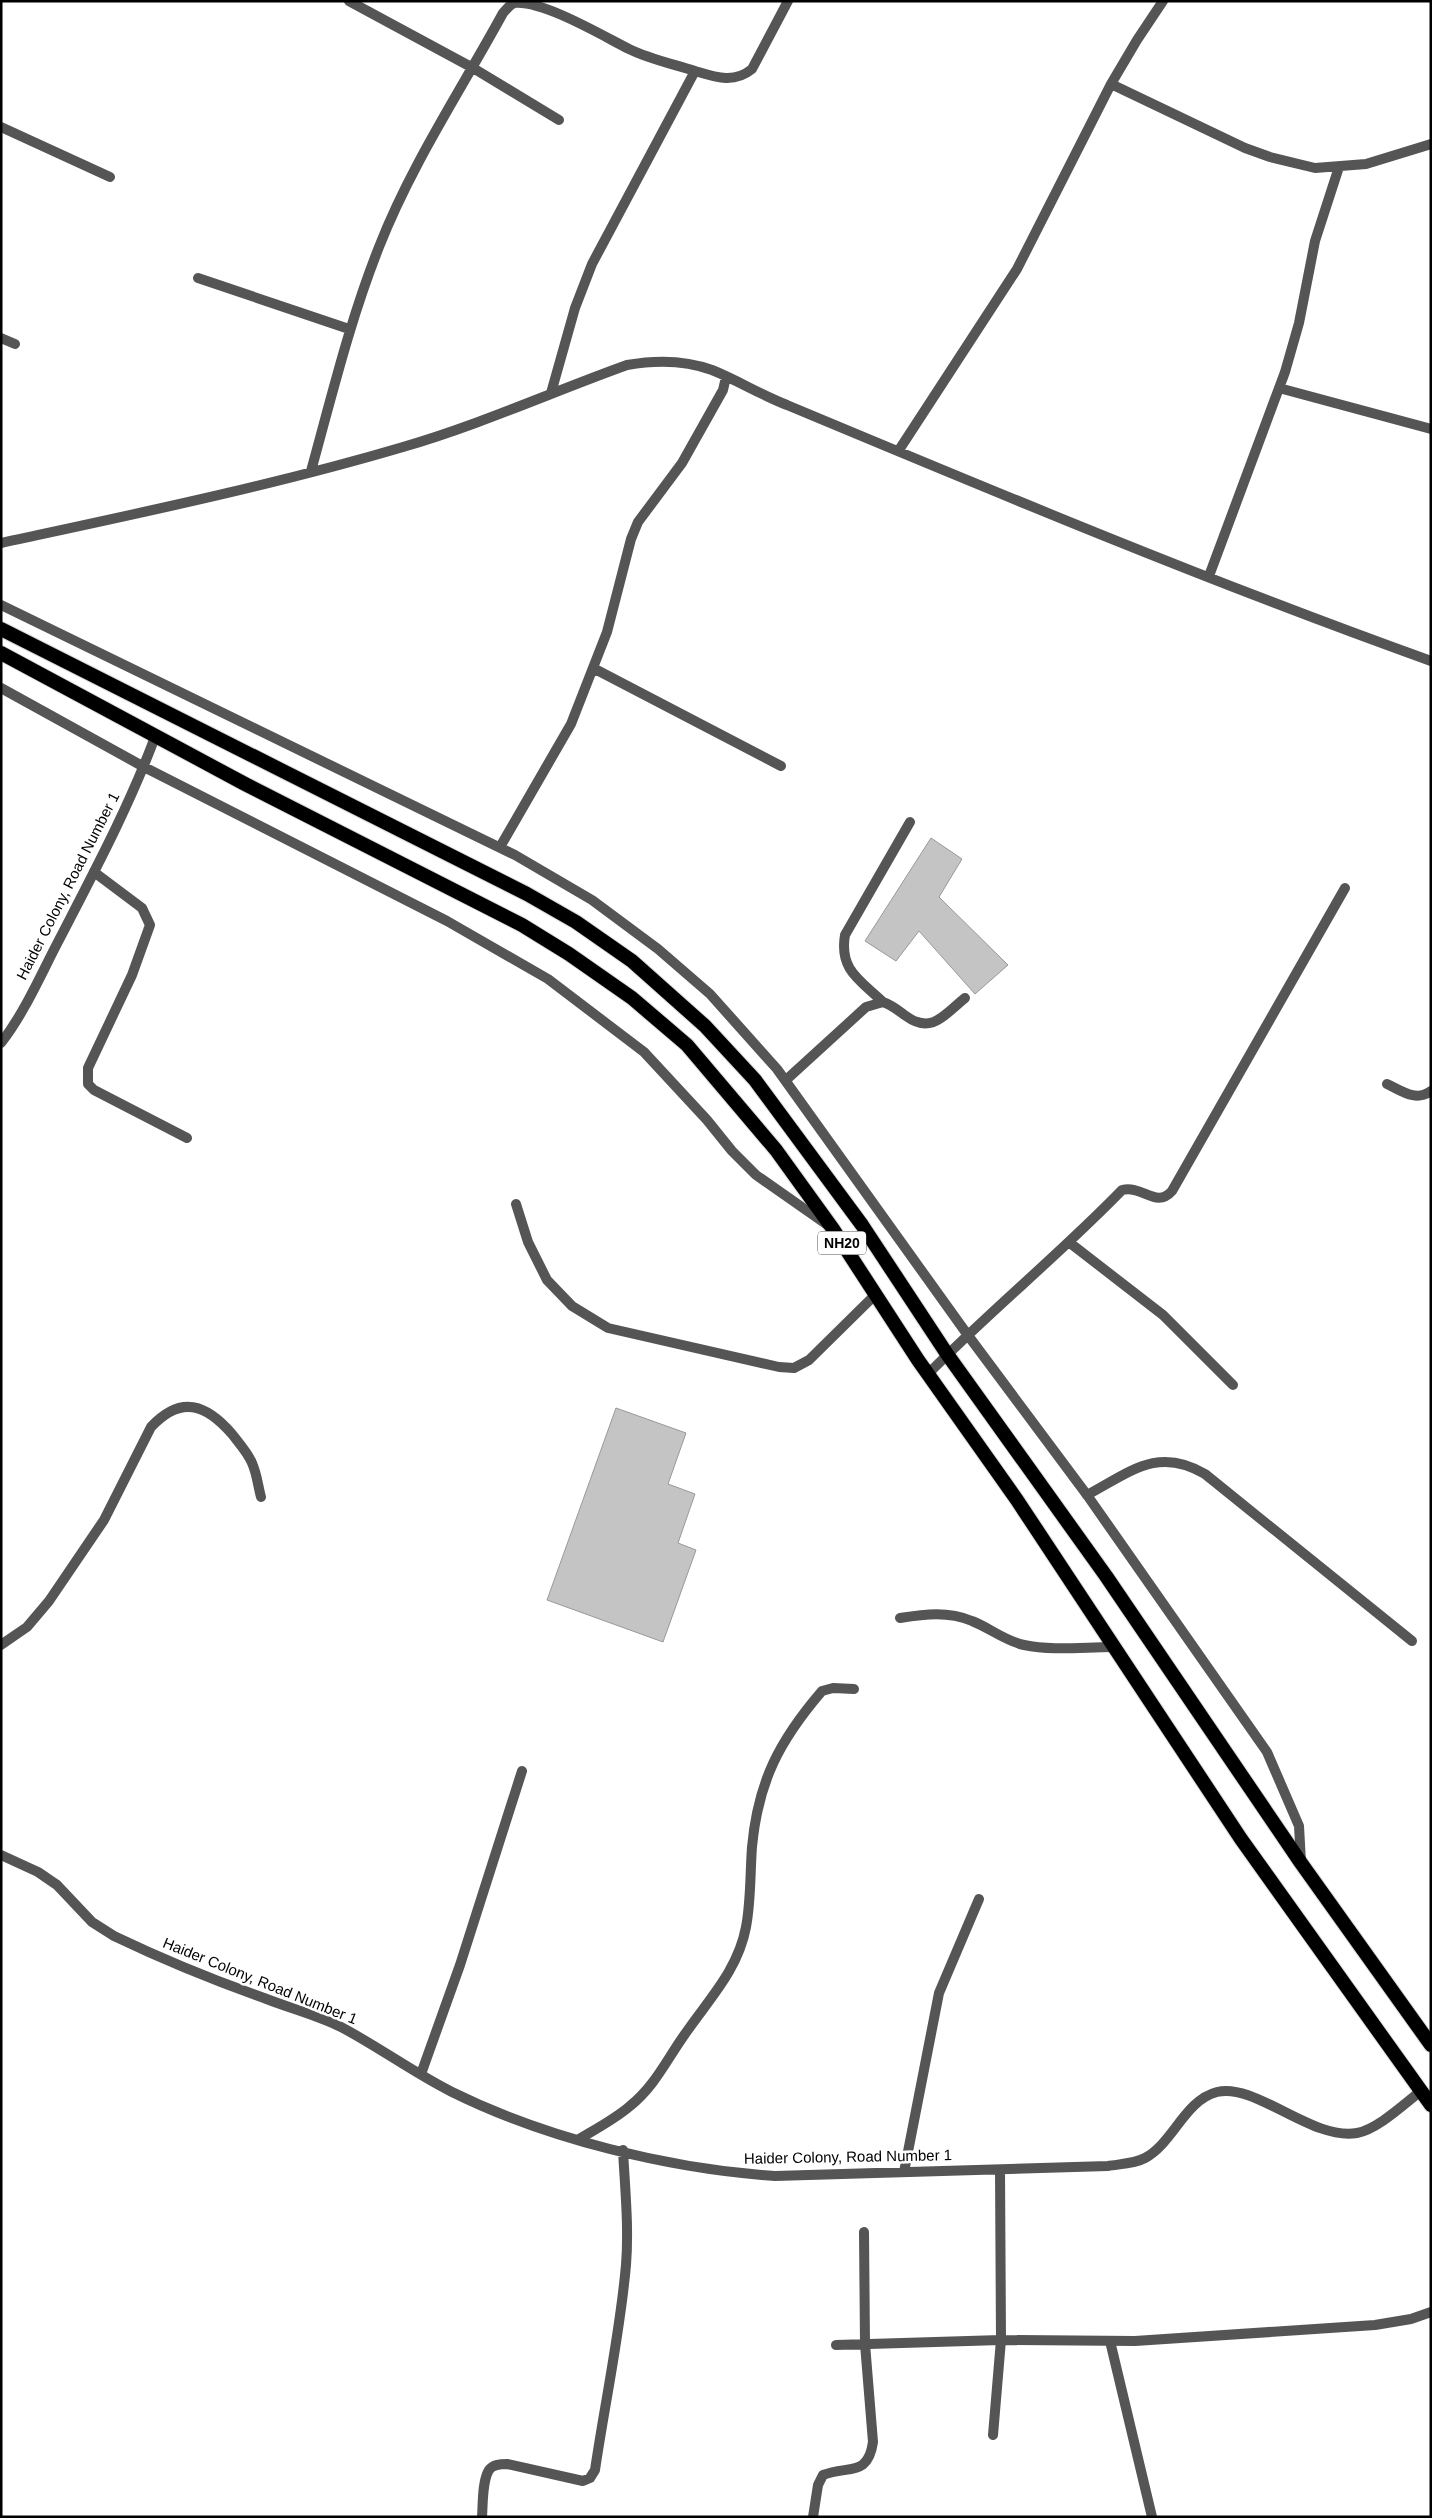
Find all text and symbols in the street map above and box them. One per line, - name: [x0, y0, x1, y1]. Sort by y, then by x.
- street label: Haider Colony, Road Number 1: [13, 789, 122, 982]
- road number: NH20: [818, 1232, 866, 1254]
- street label: Haider Colony, Road Number 1: [161, 1934, 360, 2027]
- street label: Haider Colony, Road Number 1: [744, 2146, 952, 2167]

